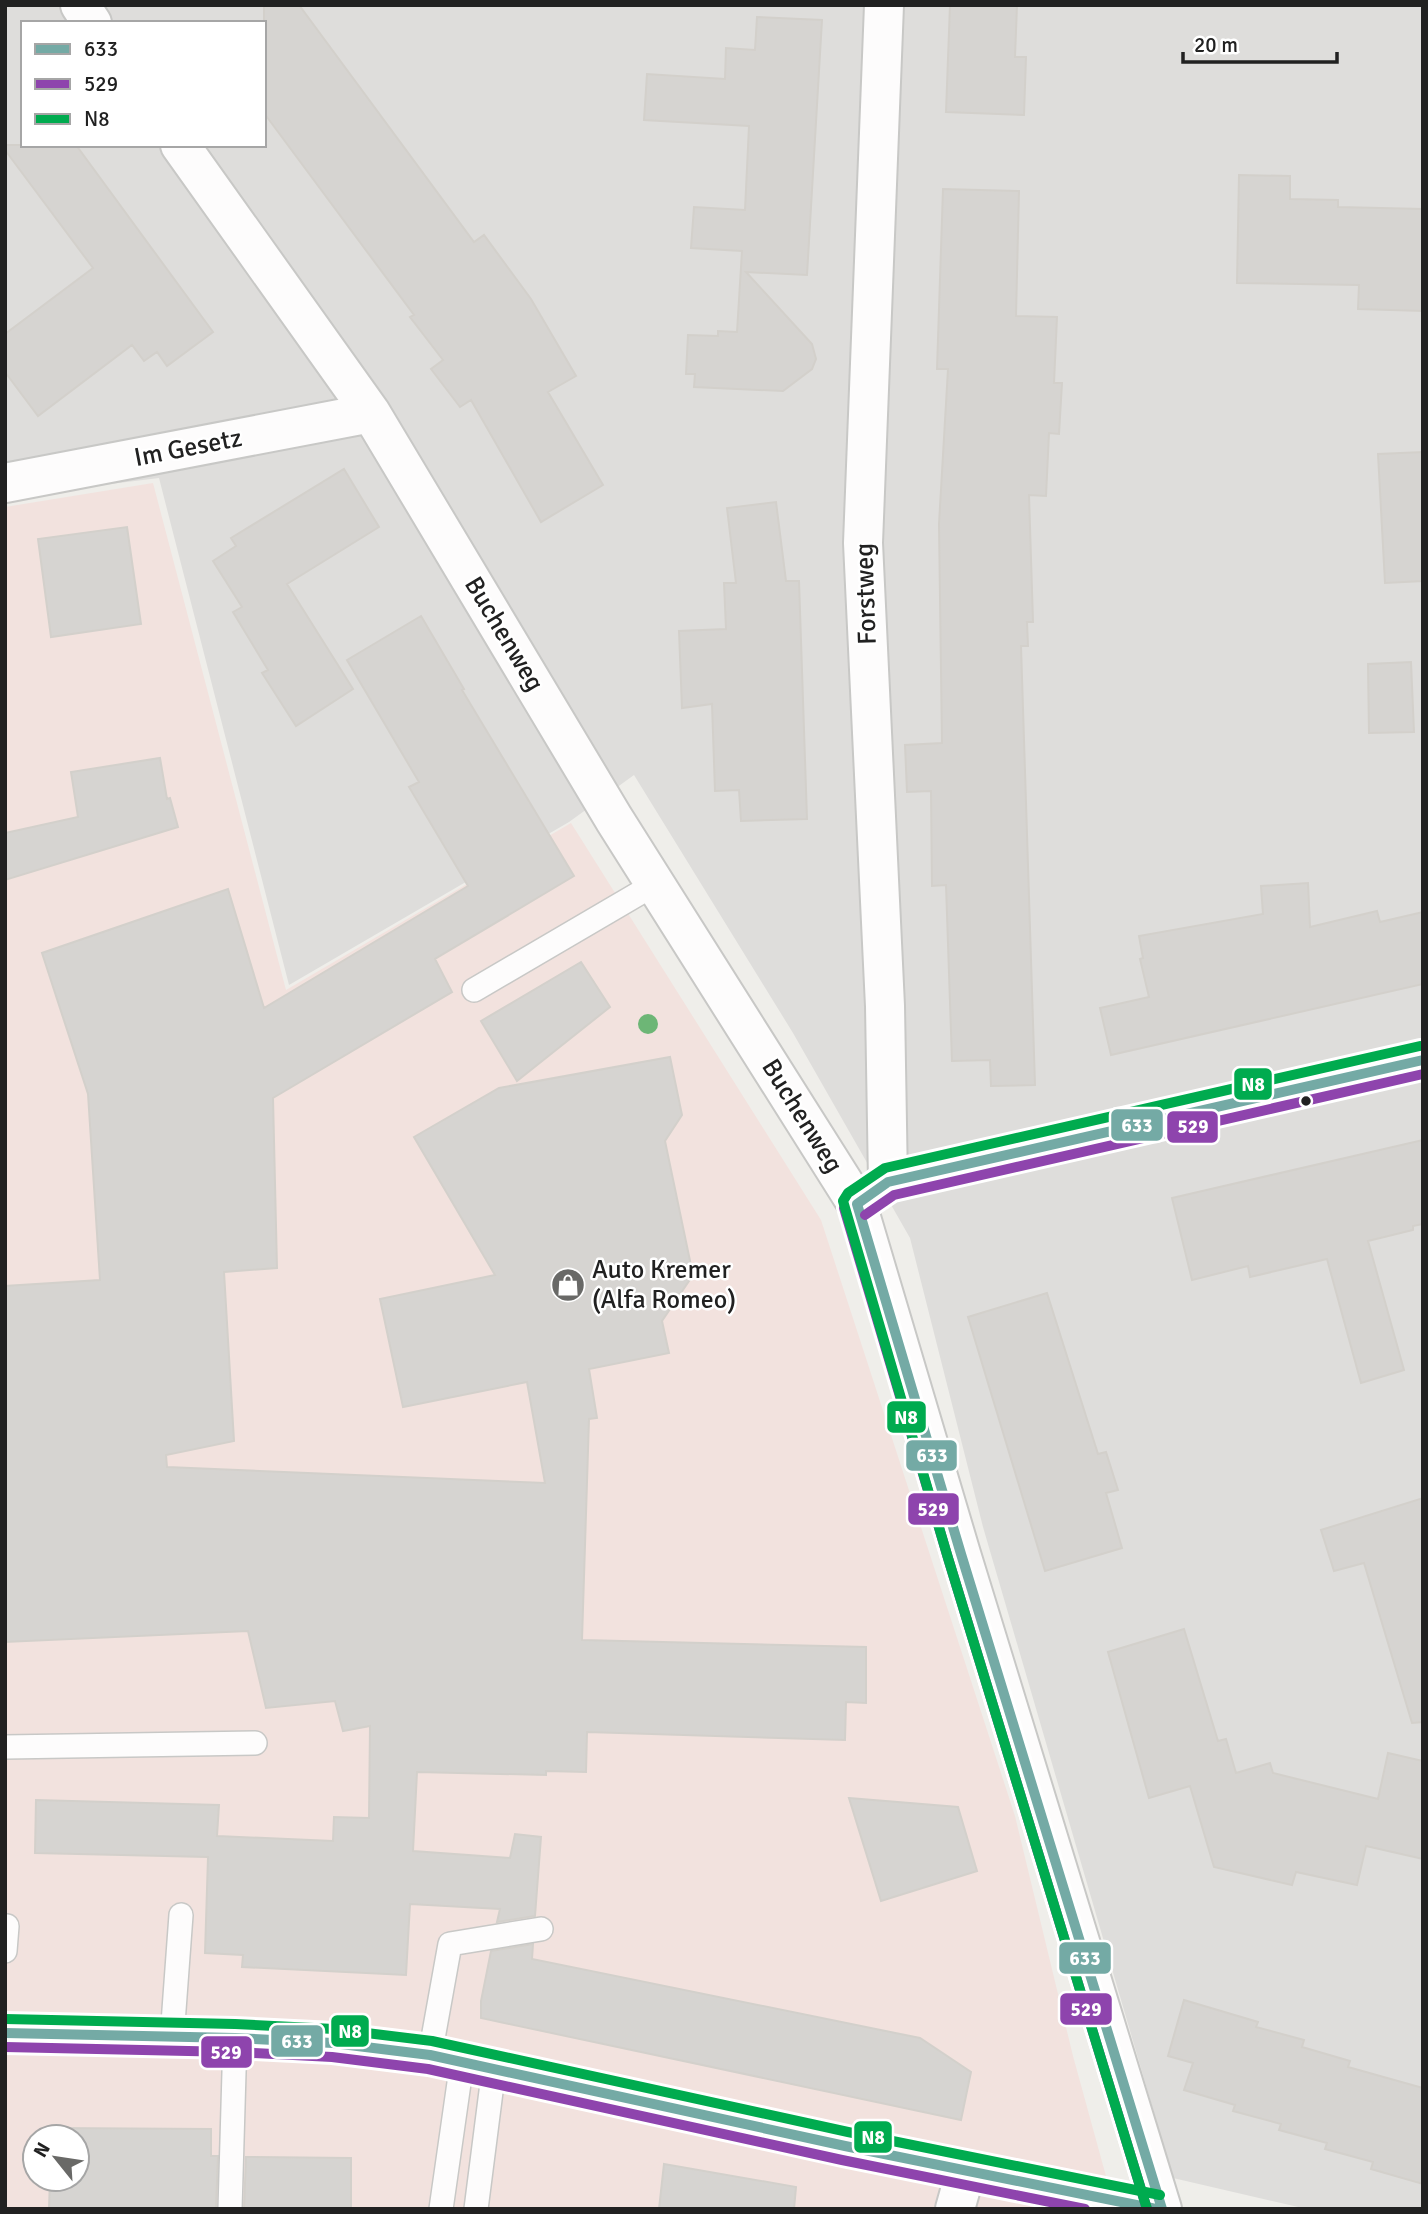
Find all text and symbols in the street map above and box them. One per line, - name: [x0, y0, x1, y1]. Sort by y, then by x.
- legend: [21, 21, 266, 147]
- scale bar: [1183, 21, 1337, 65]
- text: 20 m: [1194, 32, 1238, 58]
- text: 633: [84, 36, 118, 62]
- text: 529: [84, 71, 118, 97]
- text: N8: [84, 106, 110, 132]
- street label: Im Gesetz: [131, 422, 245, 474]
- street label: Forstweg: [848, 543, 884, 645]
- street label: Buchenweg: [457, 571, 551, 697]
- street label: Buchenweg: [754, 1053, 850, 1179]
- line badge: N8: [1233, 1067, 1273, 1101]
- text: N8: [1241, 1073, 1265, 1097]
- unlabelled marker: [1299, 1094, 1313, 1108]
- line badge: 633: [1110, 1108, 1164, 1142]
- line badge: 529: [1166, 1110, 1219, 1144]
- text: 633: [1122, 1114, 1152, 1138]
- text: 529: [1178, 1115, 1208, 1139]
- place label: Auto Kremer (Alfa Romeo): [592, 1254, 736, 1316]
- shop icon: Auto Kremer (Alfa Romeo): [549, 1266, 587, 1304]
- line badge: N8: [886, 1400, 927, 1434]
- text: N8: [894, 1406, 918, 1430]
- line badge: 633: [905, 1439, 958, 1472]
- text: 633: [917, 1444, 947, 1468]
- line badge: 529: [907, 1492, 960, 1526]
- text: 529: [918, 1498, 948, 1522]
- line badge: 633: [1058, 1941, 1112, 1975]
- text: 633: [1070, 1947, 1100, 1971]
- line badge: 529: [1059, 1992, 1113, 2026]
- text: 529: [1071, 1998, 1101, 2022]
- line badge: N8: [330, 2014, 370, 2048]
- text: N8: [338, 2020, 362, 2044]
- line badge: 633: [270, 2024, 324, 2058]
- text: 633: [282, 2030, 312, 2054]
- line badge: 529: [200, 2035, 253, 2069]
- text: 529: [211, 2041, 241, 2065]
- line badge: N8: [853, 2120, 893, 2154]
- north arrow: [21, 2123, 91, 2193]
- text: N8: [861, 2126, 885, 2150]
- text: N: [28, 2138, 56, 2162]

